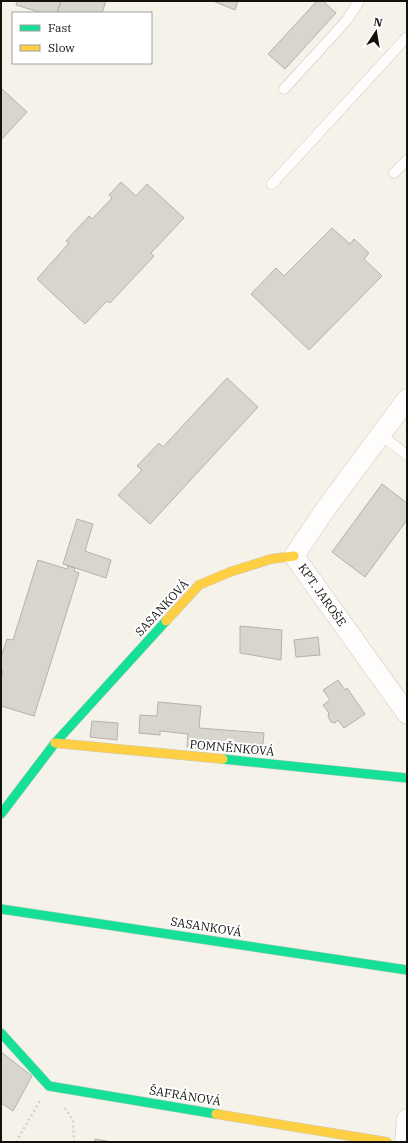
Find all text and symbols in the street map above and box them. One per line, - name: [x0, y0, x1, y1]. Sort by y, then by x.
- legend: [12, 12, 152, 64]
- north arrow: [356, 12, 396, 52]
- text: N: [372, 14, 384, 30]
- text: Fast: [48, 20, 72, 35]
- text: Slow: [48, 40, 75, 55]
- street label: KPT. JAROŠE: [295, 560, 350, 629]
- street label: SASANKOVÁ: [132, 576, 192, 639]
- street label: POMNĚNKOVÁ: [189, 736, 276, 759]
- street label: SASANKOVÁ: [169, 913, 243, 940]
- street label: ŠAFRÁNOVÁ: [148, 1082, 223, 1109]

